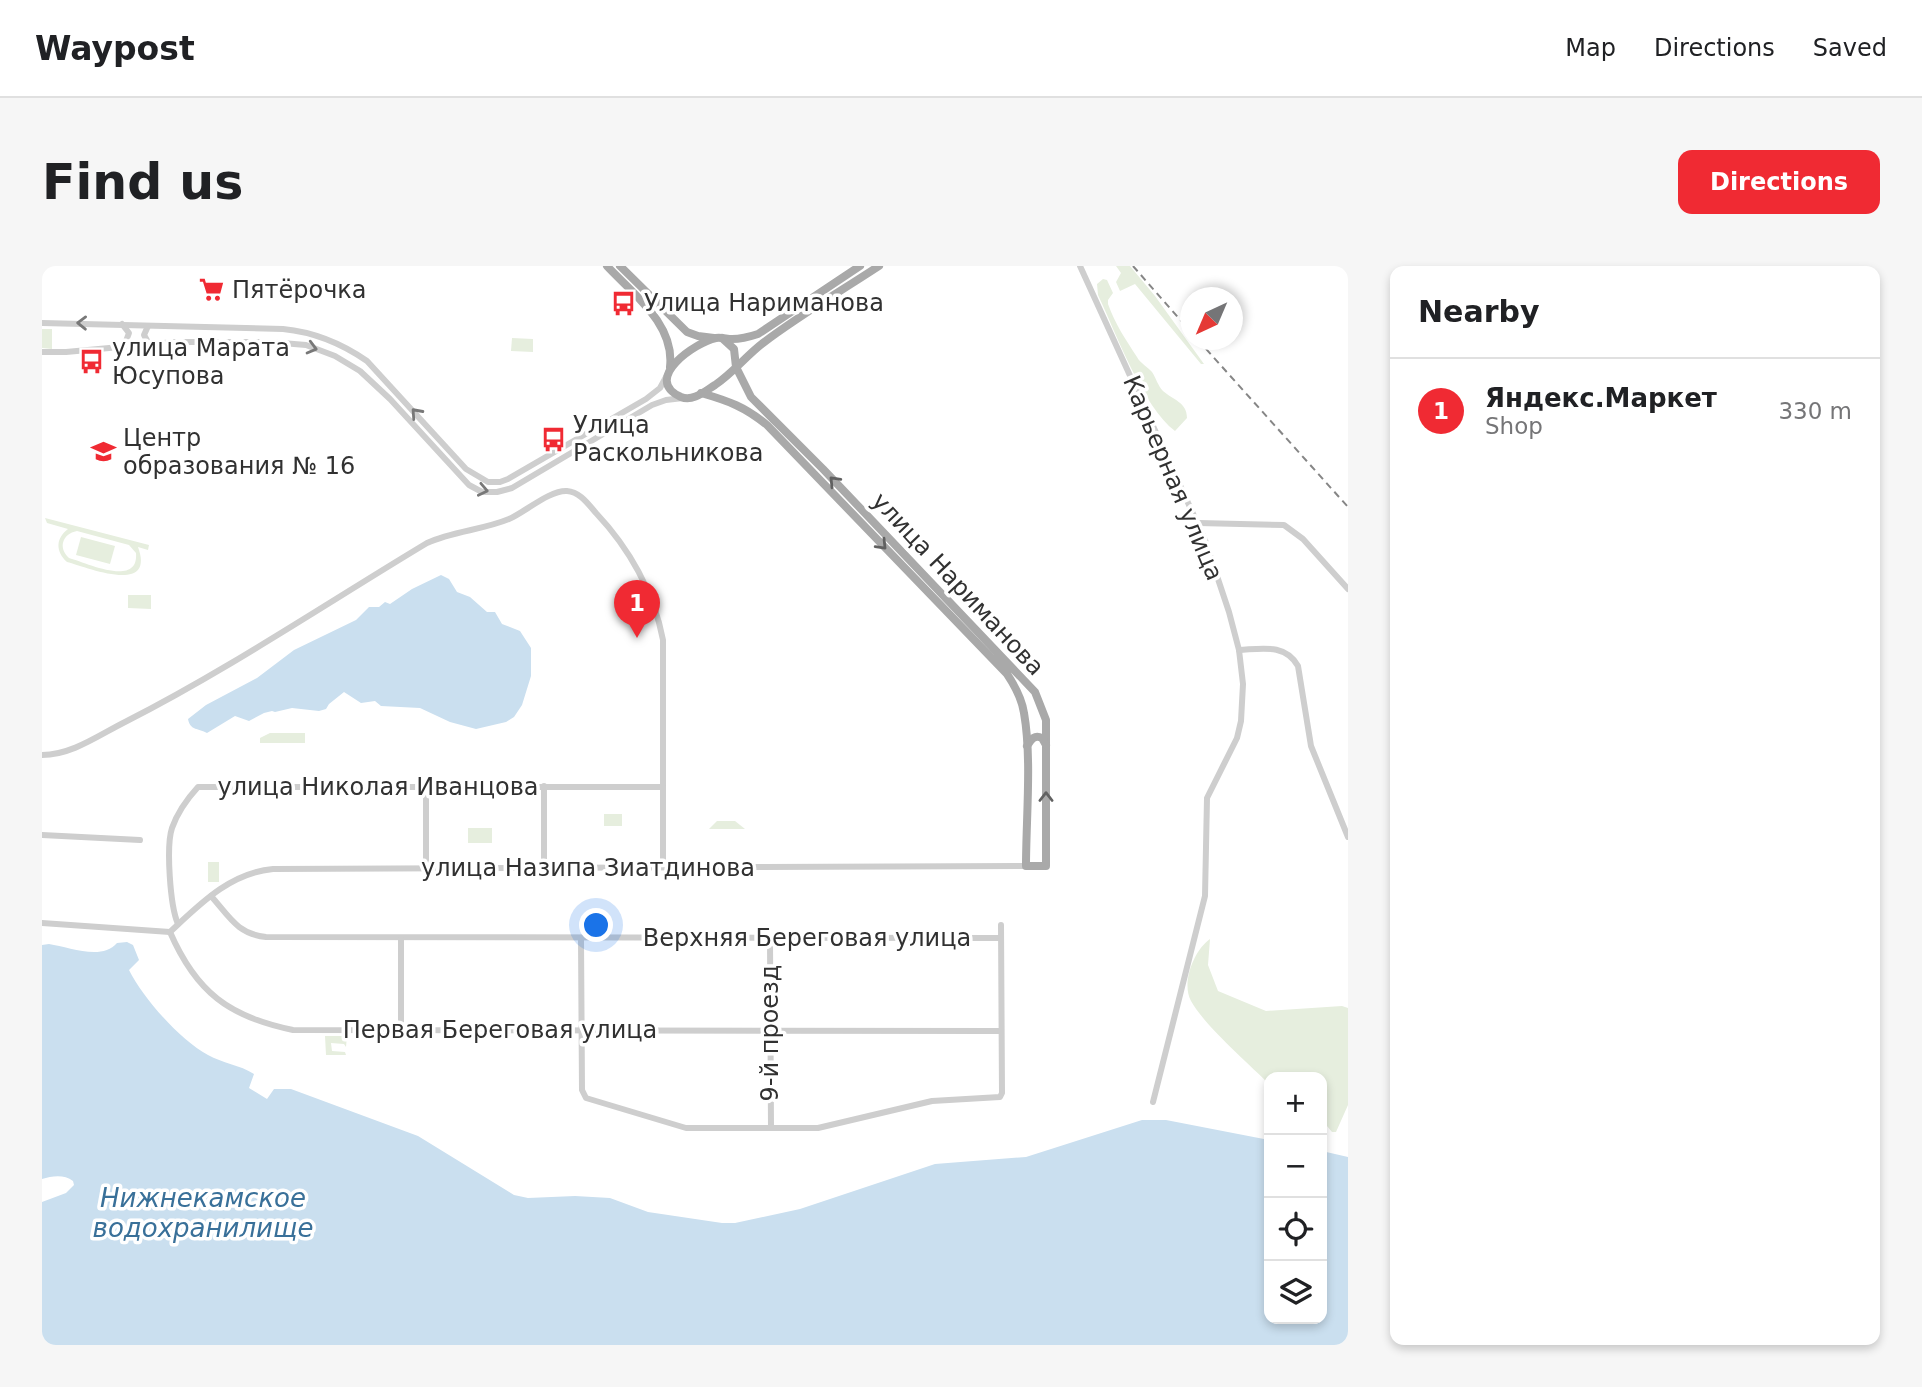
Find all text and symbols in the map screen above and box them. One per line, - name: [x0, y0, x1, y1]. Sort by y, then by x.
- text: Waypost: [35, 29, 195, 68]
- text: Map: [1565, 34, 1616, 62]
- text: Directions: [1654, 34, 1775, 62]
- text: Saved: [1813, 34, 1887, 62]
- button: Directions: [1678, 150, 1880, 214]
- text: Find us: [42, 154, 243, 211]
- supermarket icon: Пятёрочка: [198, 276, 226, 304]
- place label: Пятёрочка: [232, 276, 367, 304]
- north arrow: [1180, 287, 1243, 350]
- bus stop icon: Улица Нариманова: [610, 289, 638, 317]
- place label: Улица Нариманова: [644, 289, 884, 317]
- text: Nearby: [1418, 294, 1540, 329]
- one-way arrow: [76, 316, 87, 331]
- place label: улица Марата Юсупова: [112, 334, 290, 390]
- one-way arrow: [305, 340, 317, 354]
- bus stop icon: улица Марата Юсупова: [78, 348, 106, 376]
- street label: Карьерная улица: [1117, 371, 1229, 585]
- text: Яндекс.Маркет: [1485, 383, 1717, 413]
- text: 1: [1433, 398, 1449, 424]
- text: 330 m: [1778, 398, 1852, 424]
- one-way arrow: [412, 408, 424, 421]
- place label: Улица Раскольникова: [573, 411, 763, 467]
- text: Shop: [1485, 413, 1543, 439]
- place label: Центр образования № 16: [123, 424, 355, 480]
- bus stop icon: Улица Раскольникова: [539, 425, 567, 453]
- school or university icon: Центр образования № 16: [89, 438, 117, 466]
- one-way arrow: [830, 476, 843, 489]
- one-way arrow: [477, 481, 489, 496]
- street label: улица Нариманова: [866, 487, 1050, 681]
- one-way arrow: [873, 536, 886, 549]
- pin: 1: [614, 580, 660, 638]
- street label: улица Николая Иванцова: [217, 773, 539, 801]
- one-way arrow: [1038, 792, 1054, 802]
- street label: улица Назипа Зиатдинова: [421, 854, 755, 882]
- your location: [579, 908, 613, 942]
- street label: Верхняя Береговая улица: [643, 924, 971, 952]
- street label: 9-й проезд: [756, 965, 784, 1101]
- street label: Первая Береговая улица: [343, 1016, 657, 1044]
- map controls: [1264, 1072, 1327, 1324]
- button: +: [1264, 1072, 1327, 1135]
- button: −: [1264, 1135, 1327, 1198]
- water label: Нижнекамское водохранилище: [93, 1183, 313, 1243]
- button: locate: [1264, 1198, 1327, 1261]
- button: layers: [1264, 1261, 1327, 1324]

